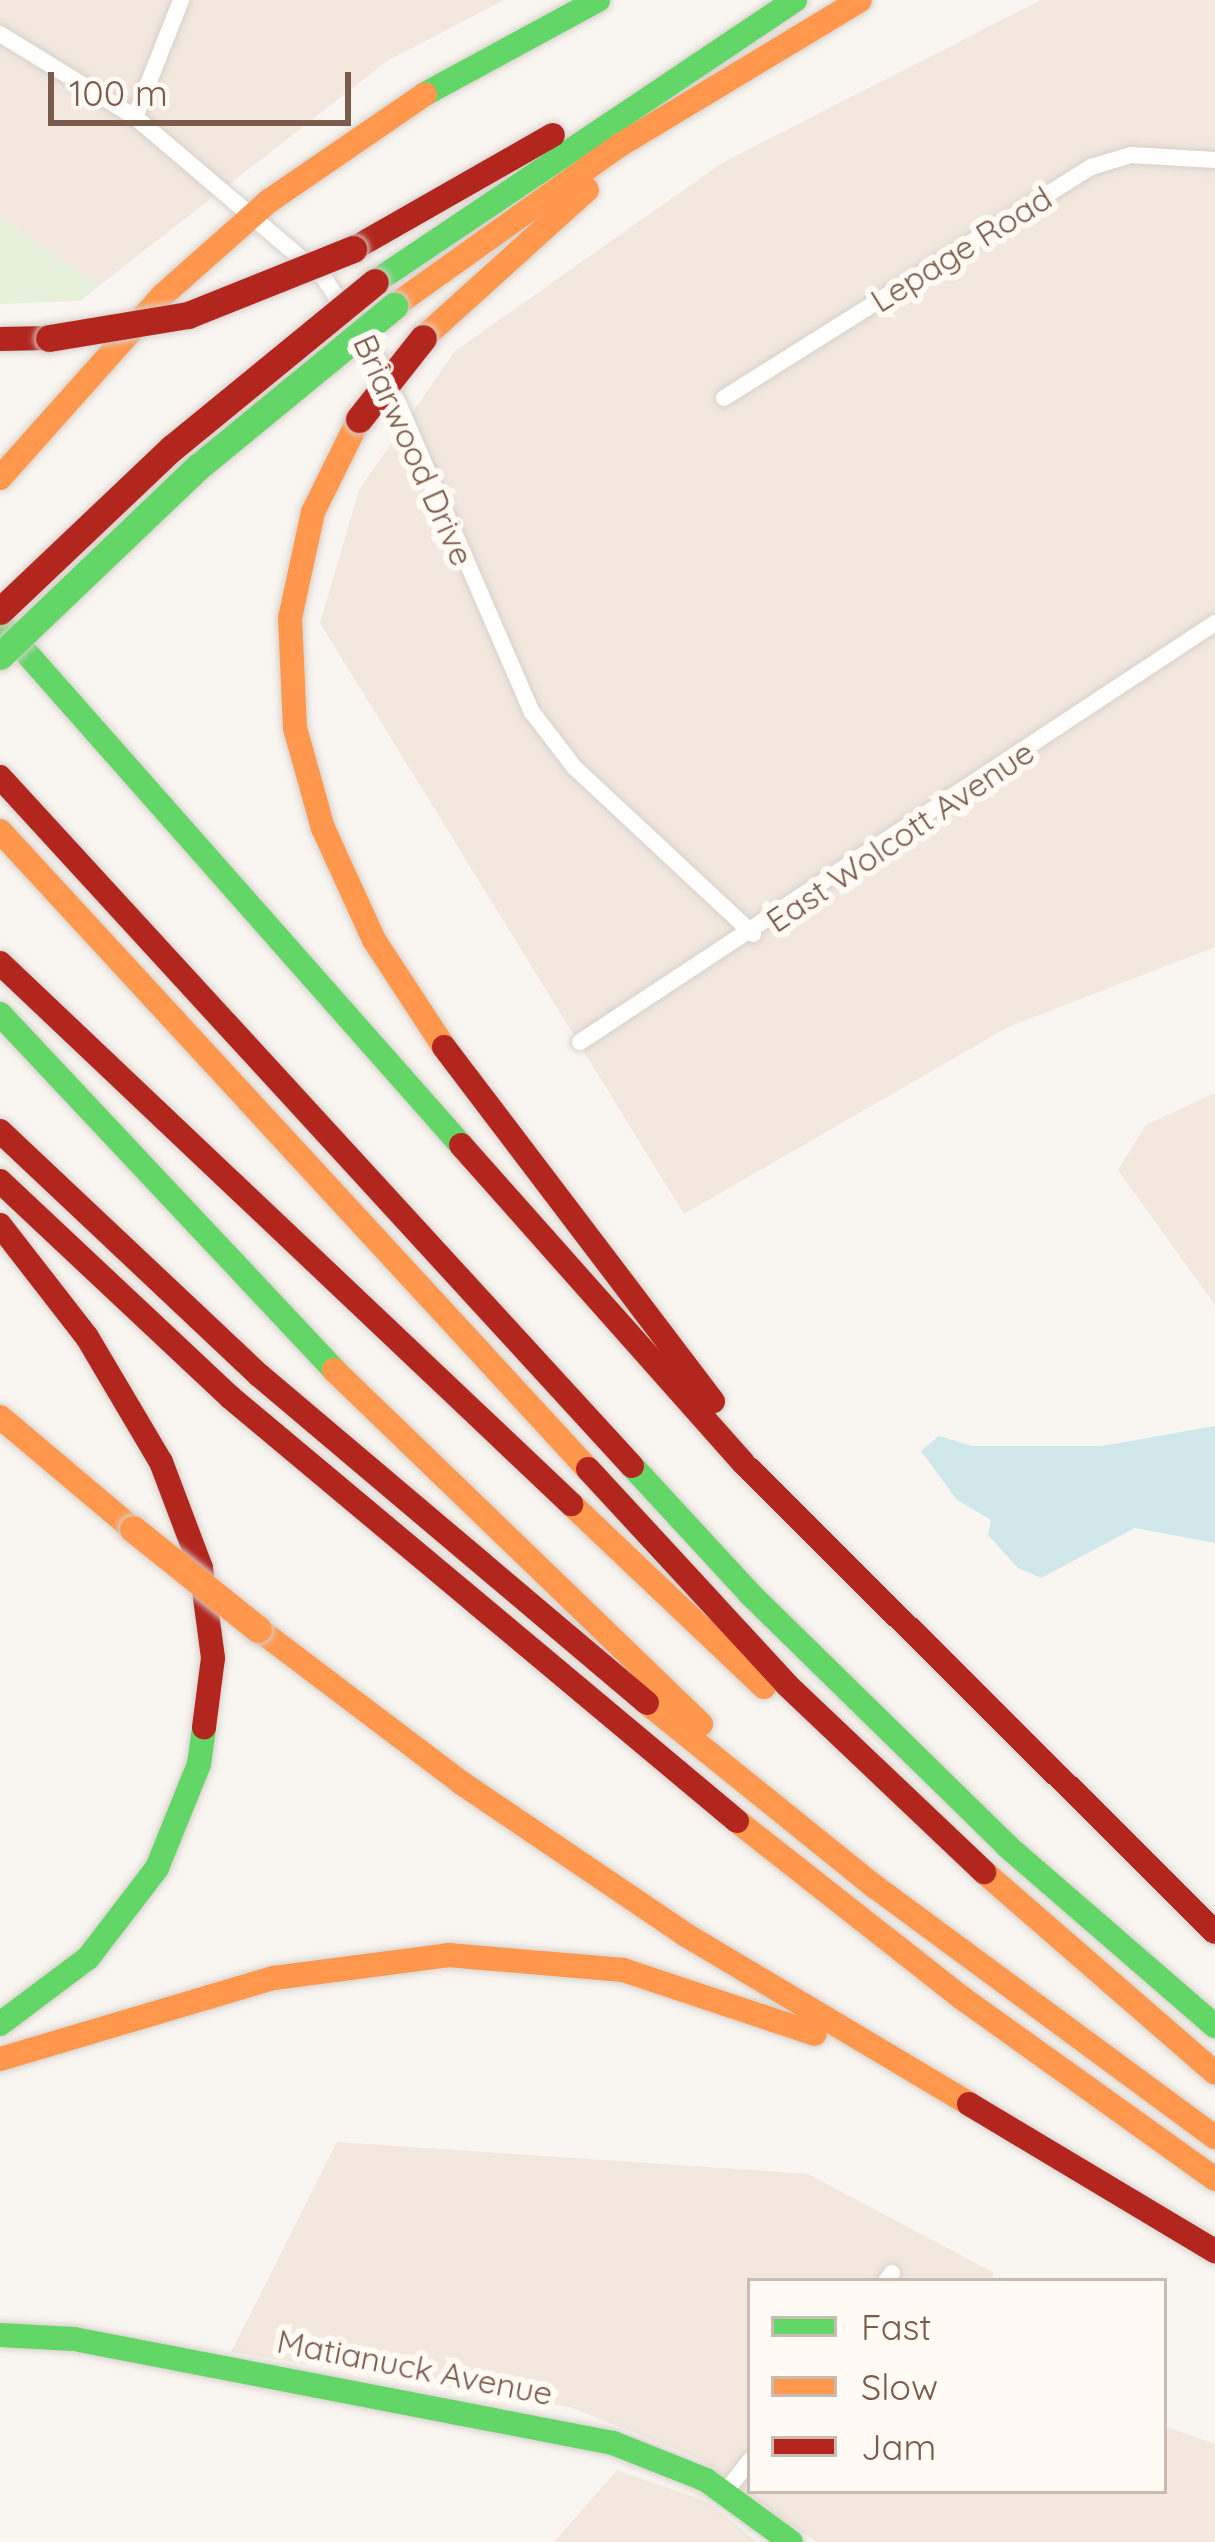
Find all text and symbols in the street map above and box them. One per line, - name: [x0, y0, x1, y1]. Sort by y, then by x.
- scale bar: [54, 48, 357, 122]
- text: 100 m: [69, 70, 168, 115]
- street label: Lepage Road: [863, 178, 1059, 320]
- street label: Briarwood Drive: [345, 328, 483, 572]
- street label: East Wolcott Avenue: [759, 732, 1041, 940]
- legend: [747, 2278, 1167, 2494]
- text: Fast: [861, 2304, 932, 2349]
- street label: Matianuck Avenue: [274, 2321, 556, 2413]
- text: Slow: [861, 2364, 938, 2409]
- text: Jam: [861, 2424, 936, 2469]

